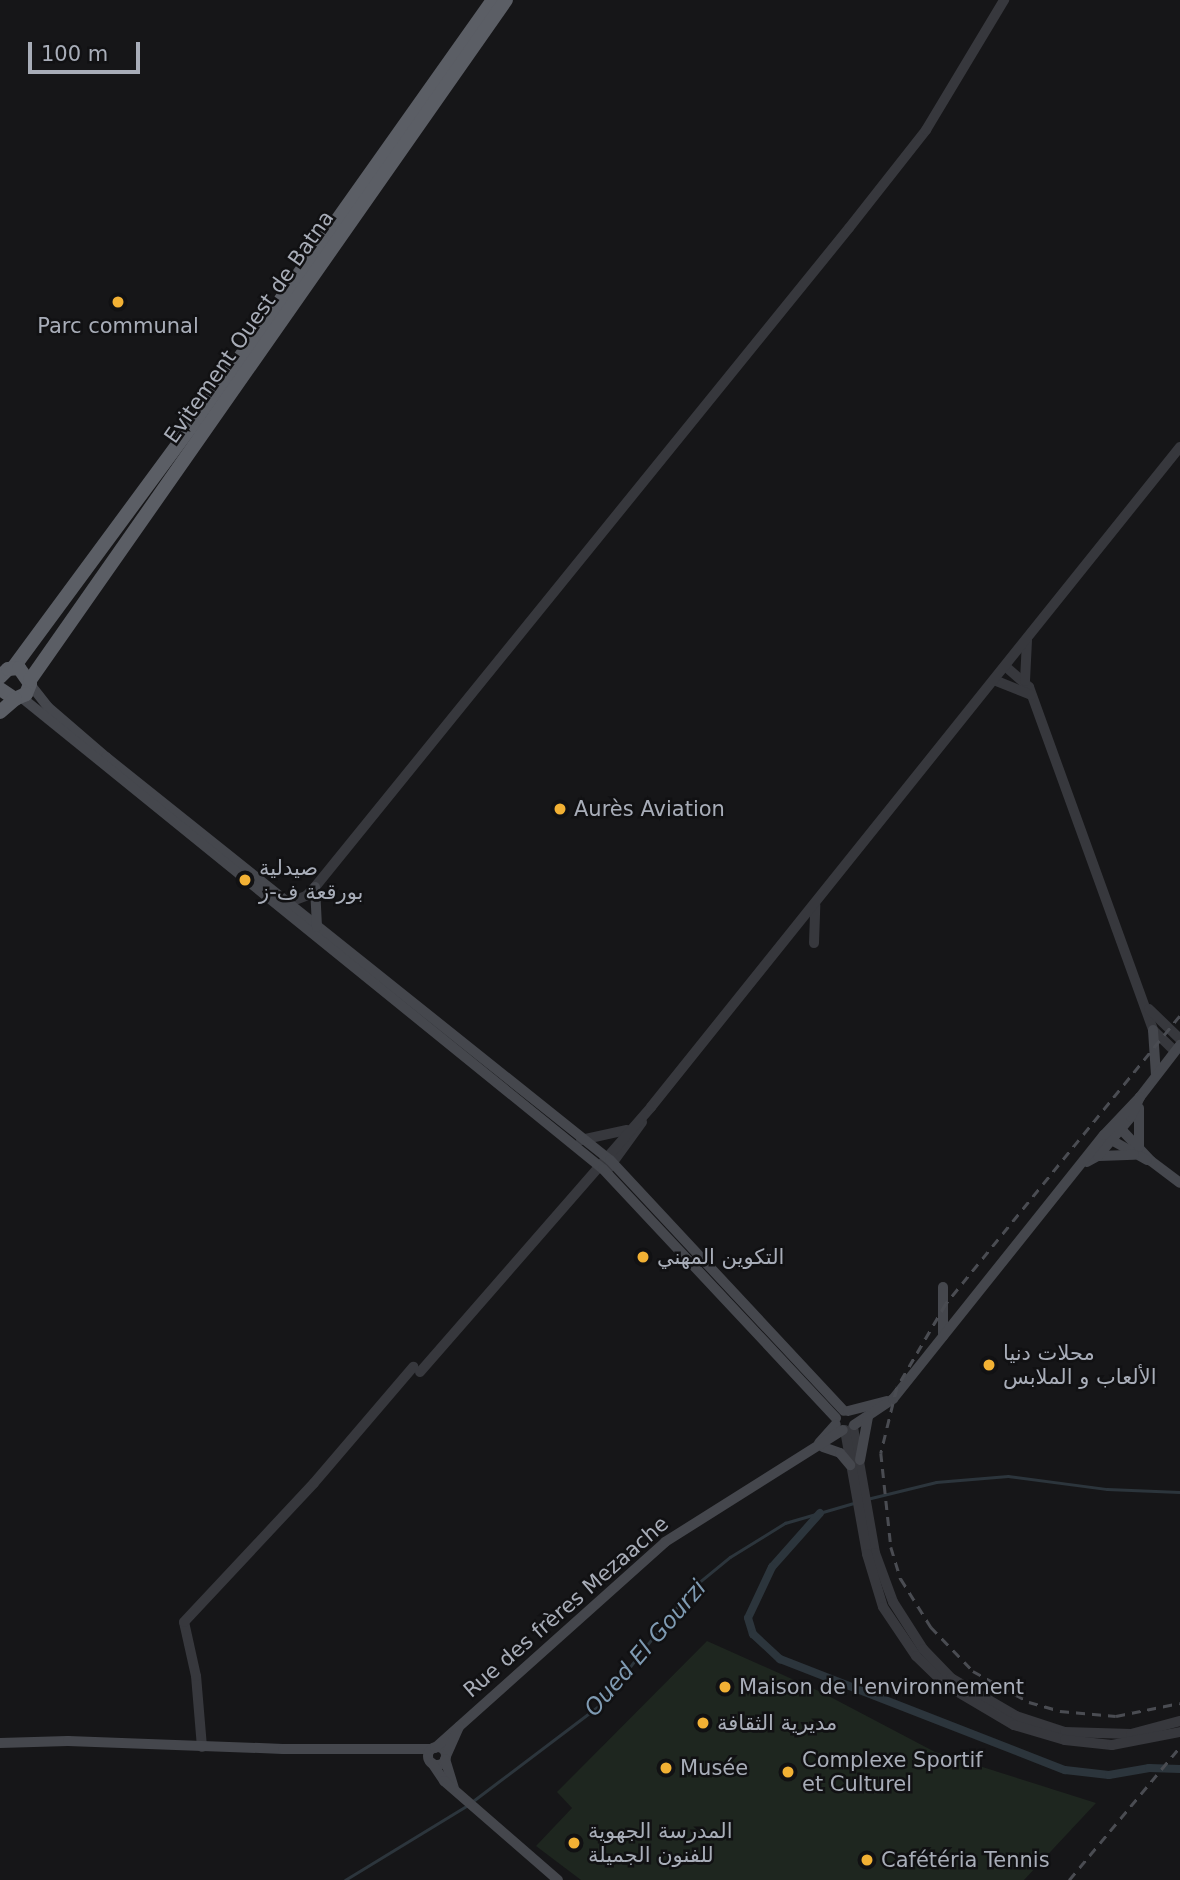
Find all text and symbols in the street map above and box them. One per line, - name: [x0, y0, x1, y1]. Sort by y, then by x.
- scale bar: [32, 28, 144, 72]
- text: 100 m: [41, 42, 108, 66]
- street label: Evitement Ouest de Batna: [159, 206, 339, 448]
- marker: Parc communal: [110, 294, 126, 310]
- place label: Parc communal: [37, 313, 199, 339]
- place label: Aurès Aviation: [574, 796, 725, 822]
- marker: Aurès Aviation: [552, 801, 568, 817]
- place label: صيدلية بورقعة ف-ز: [259, 855, 363, 905]
- marker: صيدلية بورقعة ف-ز: [237, 872, 253, 888]
- place label: التكوين المهني: [657, 1244, 784, 1270]
- marker: التكوين المهني: [635, 1249, 651, 1265]
- place label: محلات دنيا الألعاب و الملابس: [1003, 1340, 1157, 1390]
- marker: محلات دنيا الألعاب و الملابس: [981, 1357, 997, 1373]
- street label: Rue des frères Mezaache: [458, 1511, 674, 1703]
- water label: Oued El Gourzi: [578, 1574, 712, 1722]
- place label: Maison de l'environnement: [739, 1674, 1024, 1700]
- marker: Maison de l'environnement: [717, 1679, 733, 1695]
- place label: مديرية الثقافة: [717, 1710, 837, 1736]
- marker: مديرية الثقافة: [695, 1715, 711, 1731]
- place label: Complexe Sportif et Culturel: [802, 1747, 983, 1797]
- place label: Musée: [680, 1755, 748, 1781]
- marker: Musée: [658, 1760, 674, 1776]
- marker: Complexe Sportif et Culturel: [780, 1764, 796, 1780]
- place label: المدرسة الجهوية للفنون الجميلة: [588, 1818, 732, 1868]
- marker: المدرسة الجهوية للفنون الجميلة: [566, 1835, 582, 1851]
- place label: Cafétéria Tennis: [881, 1847, 1050, 1873]
- marker: Cafétéria Tennis: [859, 1852, 875, 1868]

